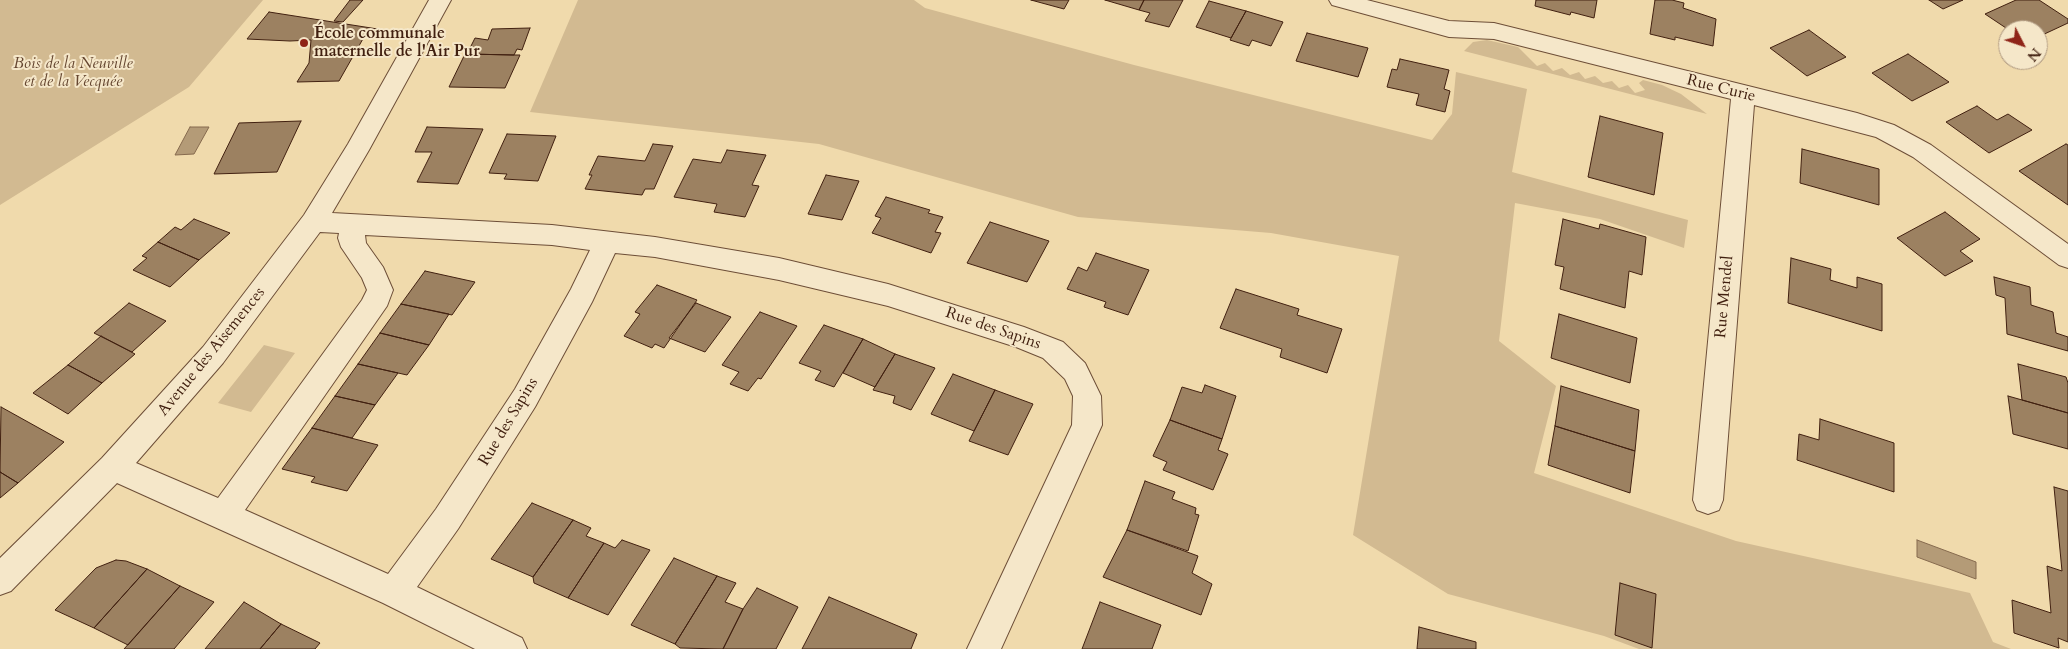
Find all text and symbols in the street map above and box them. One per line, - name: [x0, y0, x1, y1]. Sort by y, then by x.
- north arrow: [1998, 20, 2048, 70]
- place label: École communale maternelle de l'Air Pur: [314, 24, 480, 62]
- marker: École communale maternelle de l'Air Pur: [298, 37, 310, 49]
- text: N: [2023, 44, 2045, 65]
- park label: Bois de la Neuville et de la Vecquée: [13, 54, 133, 92]
- street label: Rue Curie: [1685, 71, 1757, 107]
- street label: Rue Mendel: [1712, 255, 1738, 339]
- street label: Avenue des Aisemences: [154, 284, 270, 420]
- street label: Rue des Sapins: [943, 304, 1043, 354]
- street label: Rue des Sapins: [475, 375, 543, 469]

